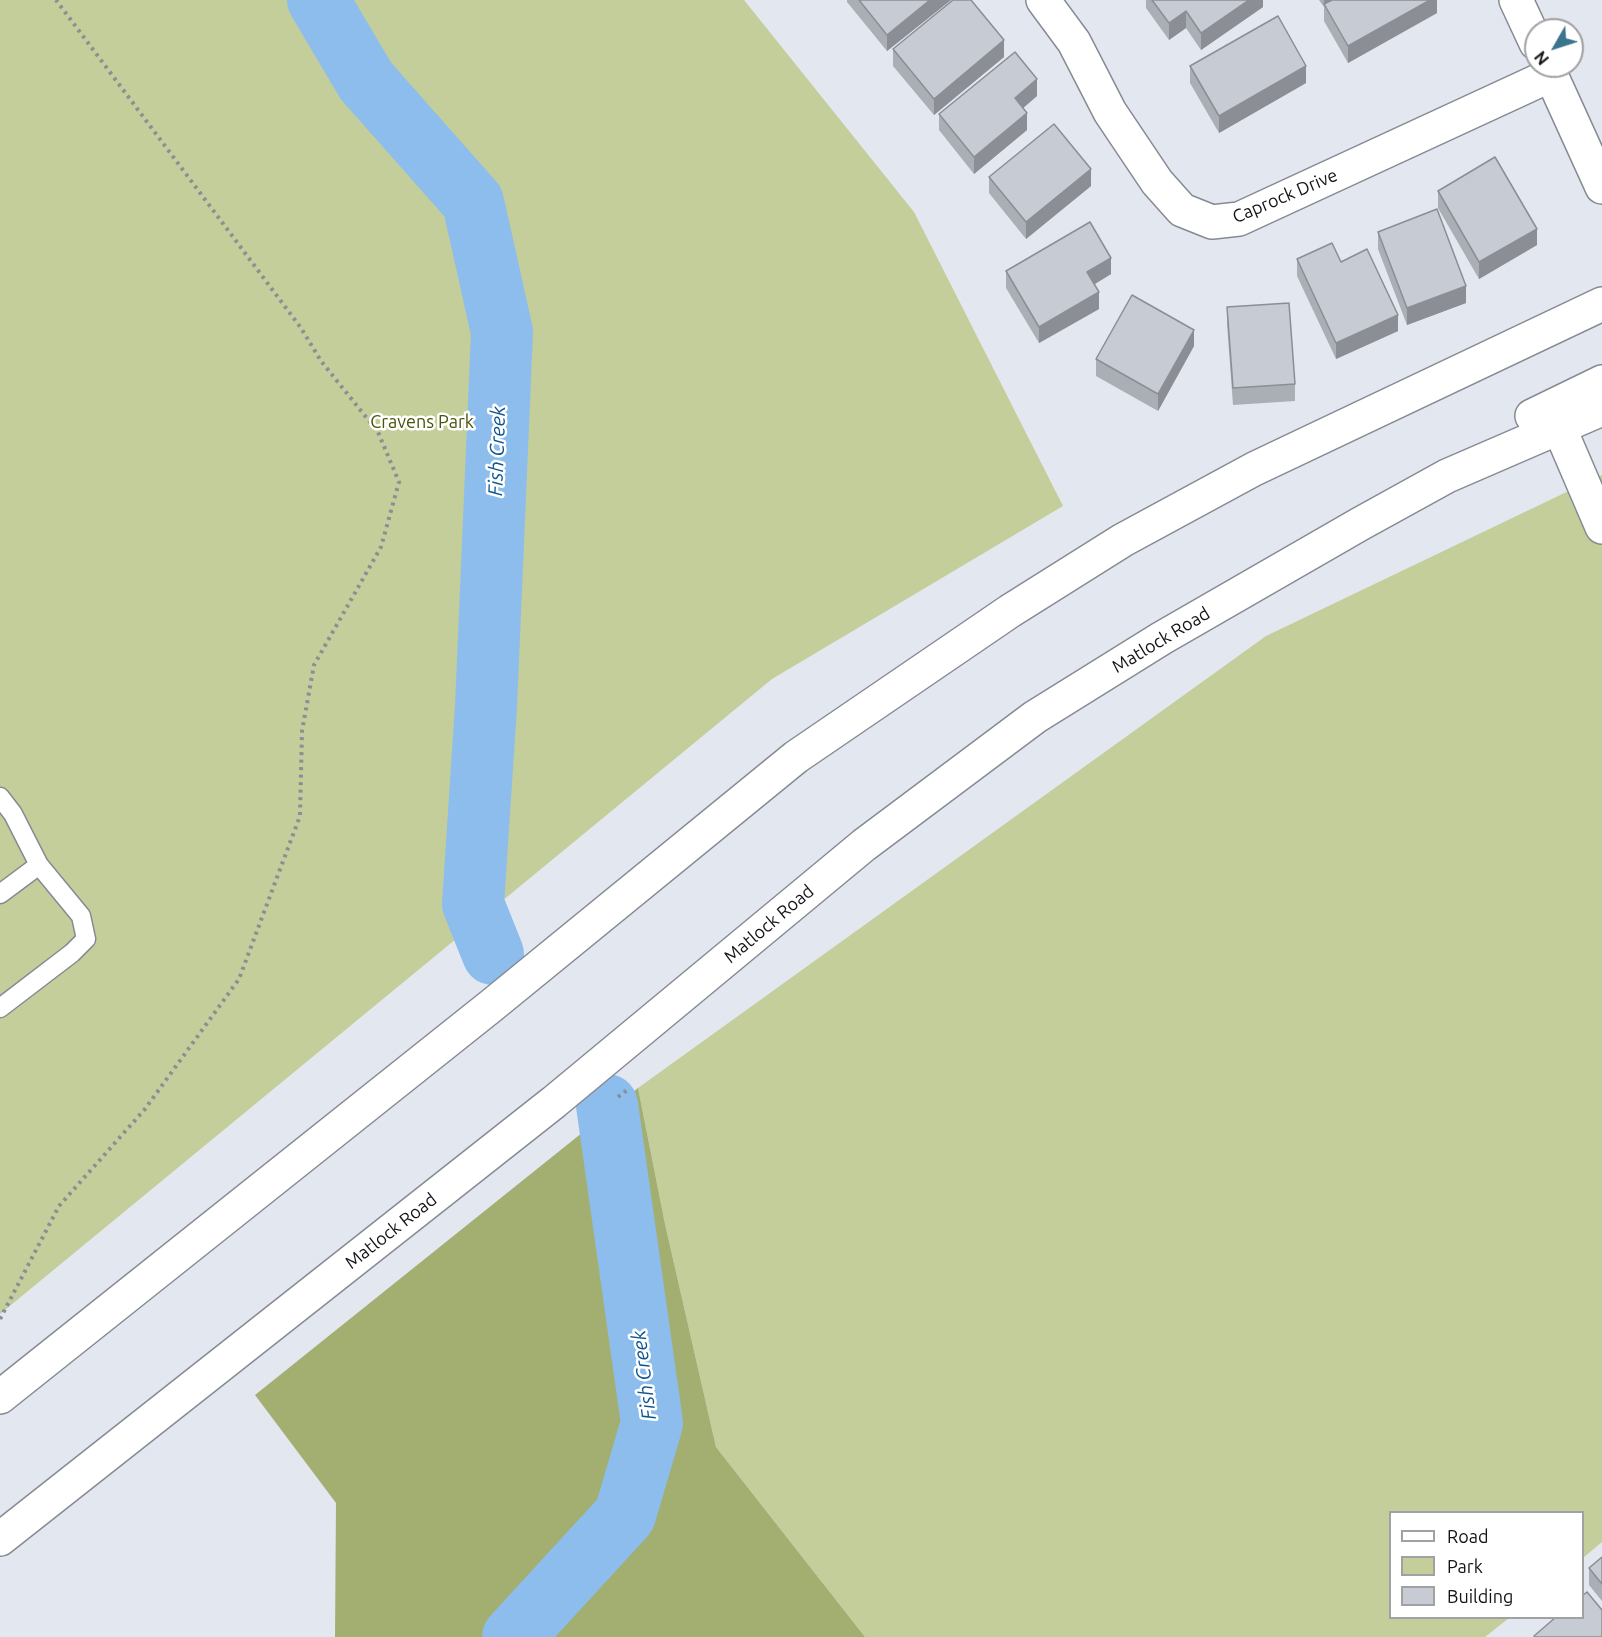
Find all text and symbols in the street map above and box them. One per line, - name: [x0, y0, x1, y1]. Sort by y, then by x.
- north arrow: [1524, 18, 1584, 78]
- text: N: [1531, 48, 1552, 68]
- street label: Caprock Drive: [1229, 164, 1341, 228]
- water label: Fish Creek: [483, 406, 511, 496]
- park label: Cravens Park: [370, 411, 474, 433]
- street label: Matlock Road: [1108, 602, 1214, 678]
- street label: Matlock Road: [720, 880, 818, 968]
- street label: Matlock Road: [341, 1189, 441, 1273]
- water label: Fish Creek: [627, 1329, 661, 1421]
- legend: [1389, 1511, 1584, 1619]
- text: Road: [1447, 1526, 1489, 1546]
- text: Park: [1447, 1556, 1483, 1576]
- text: Building: [1447, 1586, 1513, 1606]

